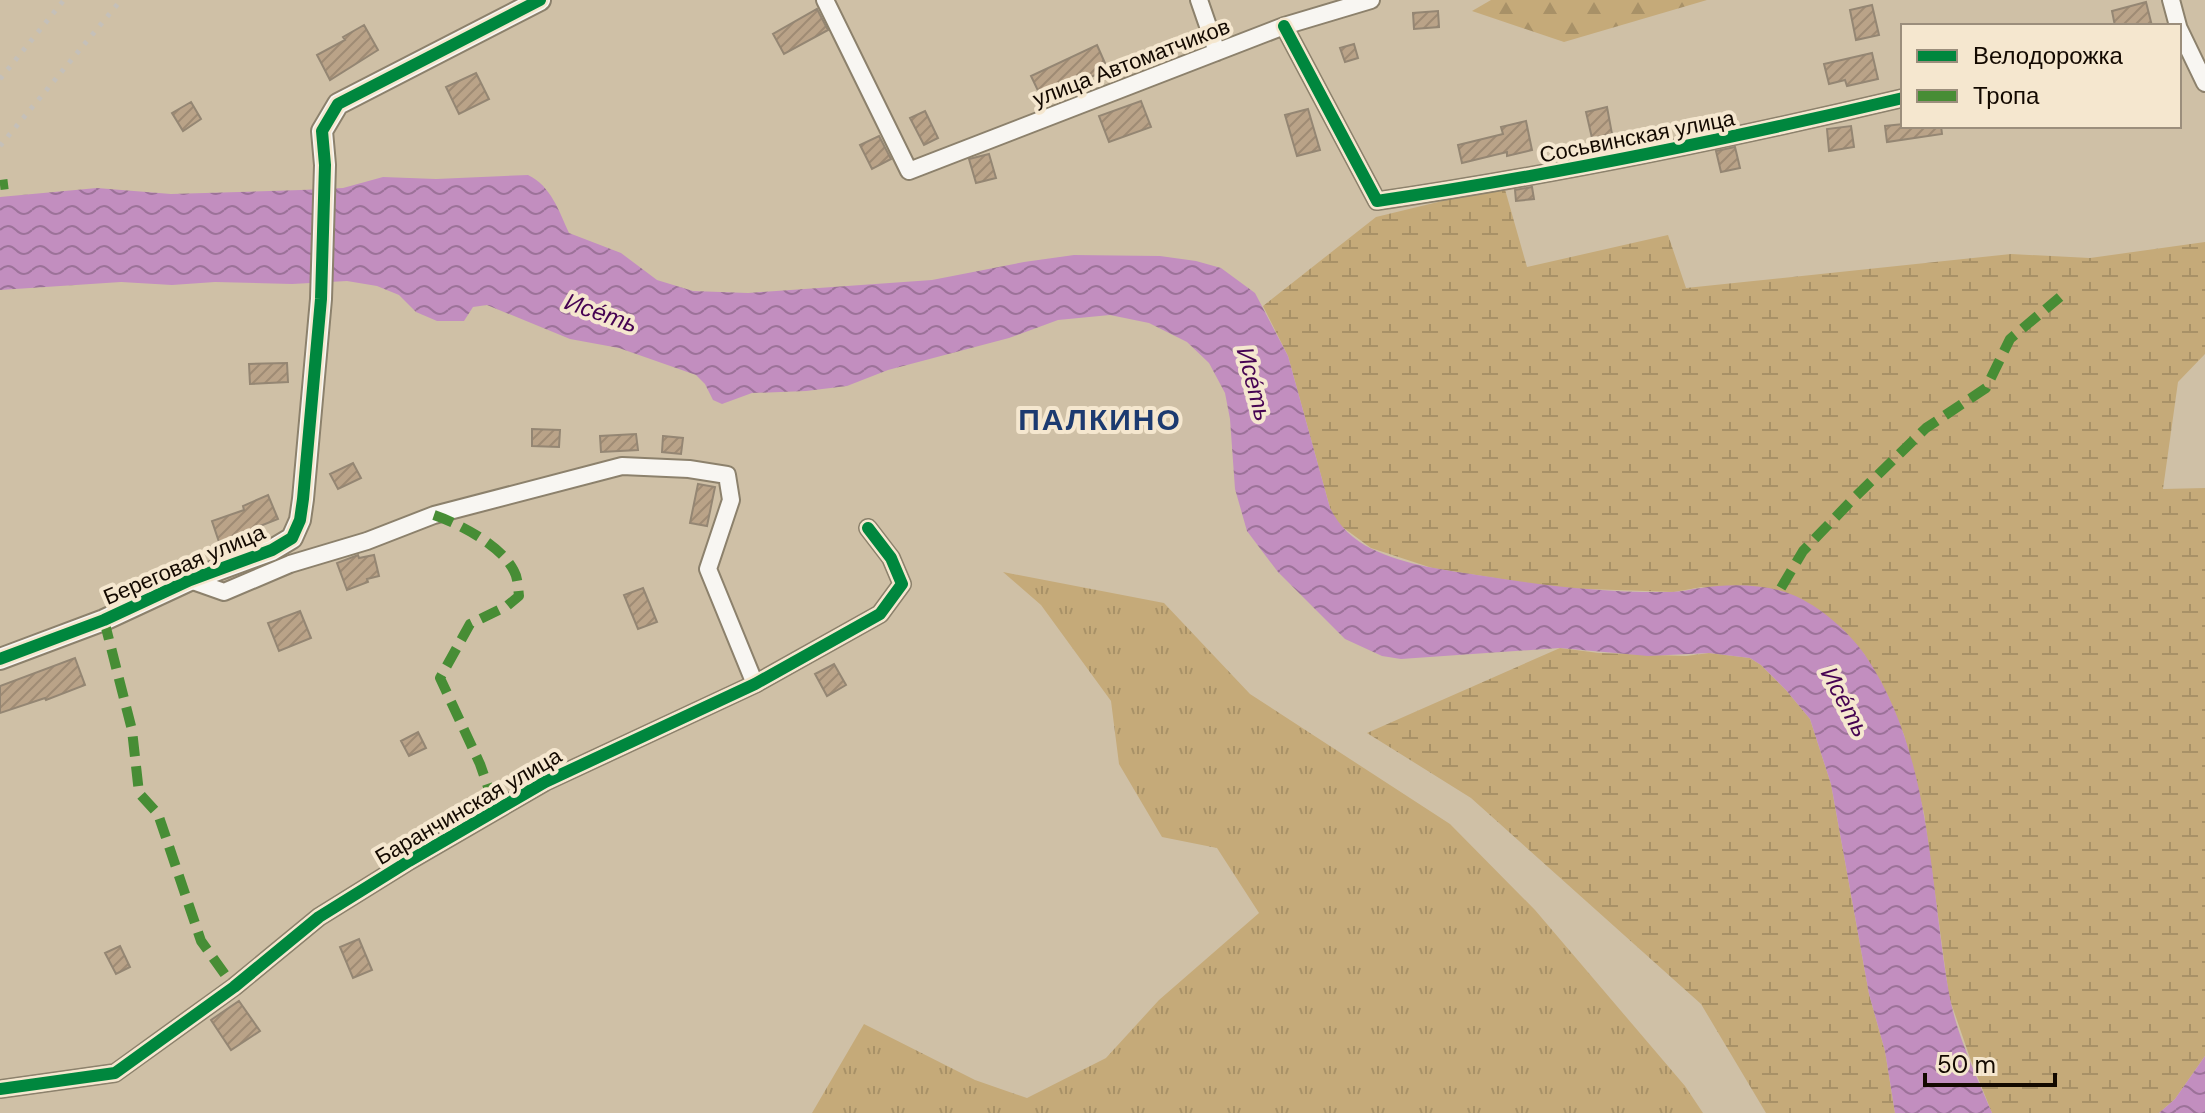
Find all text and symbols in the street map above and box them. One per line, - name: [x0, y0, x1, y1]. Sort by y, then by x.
- street label: улица Автоматчиков: [1029, 12, 1234, 113]
- legend: [1901, 24, 2181, 128]
- text: Велодорожка: [1973, 40, 2124, 71]
- text: Тропа: [1973, 80, 2040, 111]
- street label: Сосьвинская улица: [1537, 103, 1738, 170]
- water label: Исе́ть: [561, 286, 642, 339]
- water label: Исе́ть: [1230, 344, 1279, 424]
- district label: ПАЛКИНО: [1018, 400, 1182, 439]
- street label: Береговая улица: [99, 517, 270, 612]
- water label: Исе́ть: [1814, 661, 1877, 742]
- street label: Баранчинская улица: [370, 741, 567, 872]
- scale bar: [1925, 1037, 2055, 1087]
- text: 50 m: [1937, 1049, 1996, 1080]

